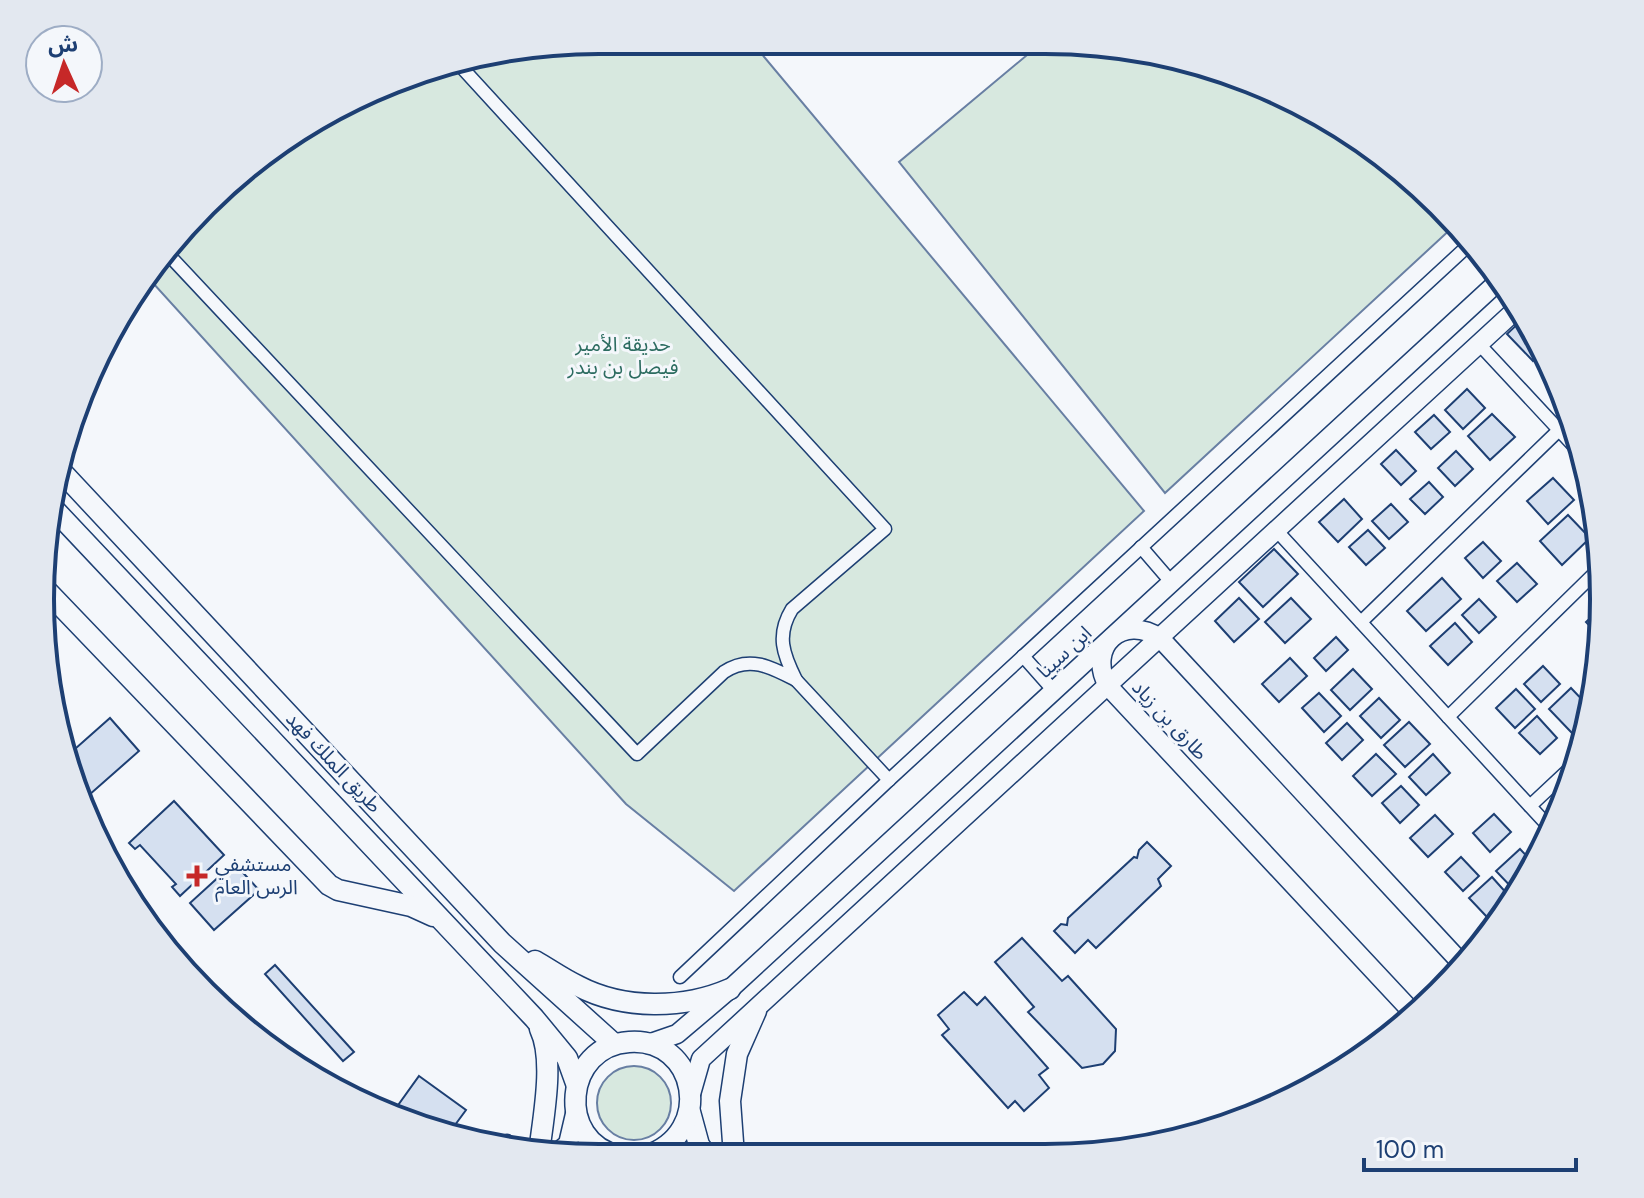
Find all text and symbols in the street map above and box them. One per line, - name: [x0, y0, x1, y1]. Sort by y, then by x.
- north arrow: [24, 24, 104, 104]
- text: ش: [47, 29, 79, 60]
- park label: حديقة الأمير فيصل بن بندر: [567, 331, 678, 380]
- street label: ابن سينا: [1031, 620, 1097, 684]
- street label: طارق بن زياد: [1126, 674, 1214, 766]
- street label: طريق الملك فهد: [280, 706, 388, 818]
- place label: مستشفي الرس العام: [215, 851, 298, 902]
- marker: مستشفي الرس العام: [186, 865, 208, 887]
- scale bar: [1364, 1122, 1576, 1172]
- text: 100 m: [1376, 1134, 1444, 1165]

